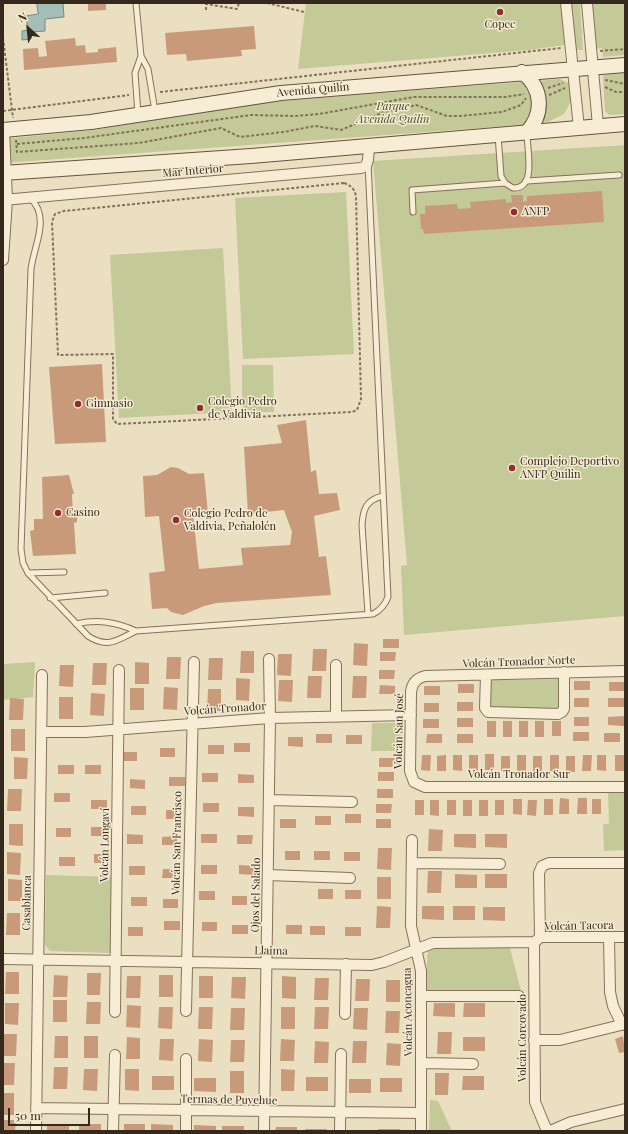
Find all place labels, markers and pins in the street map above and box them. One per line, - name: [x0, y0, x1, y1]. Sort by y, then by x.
- marker: Copec: [495, 7, 505, 17]
- place label: Copec: [485, 18, 515, 32]
- place label: ANFP: [522, 205, 549, 219]
- marker: ANFP: [509, 207, 519, 217]
- place label: Colegio Pedro de Valdivia: [208, 395, 277, 421]
- place label: Gimnasio: [86, 397, 133, 411]
- marker: Gimnasio: [73, 399, 83, 409]
- marker: Colegio Pedro de Valdivia: [195, 403, 205, 413]
- place label: Complejo Deportivo ANFP Quilin: [520, 455, 619, 481]
- marker: Complejo Deportivo ANFP Quilin: [507, 463, 517, 473]
- place label: Casino: [66, 506, 100, 520]
- place label: Colegio Pedro de Valdivia, Peñalolén: [184, 507, 276, 533]
- marker: Casino: [53, 508, 63, 518]
- marker: Colegio Pedro de Valdivia, Peñalolén: [171, 515, 181, 525]

